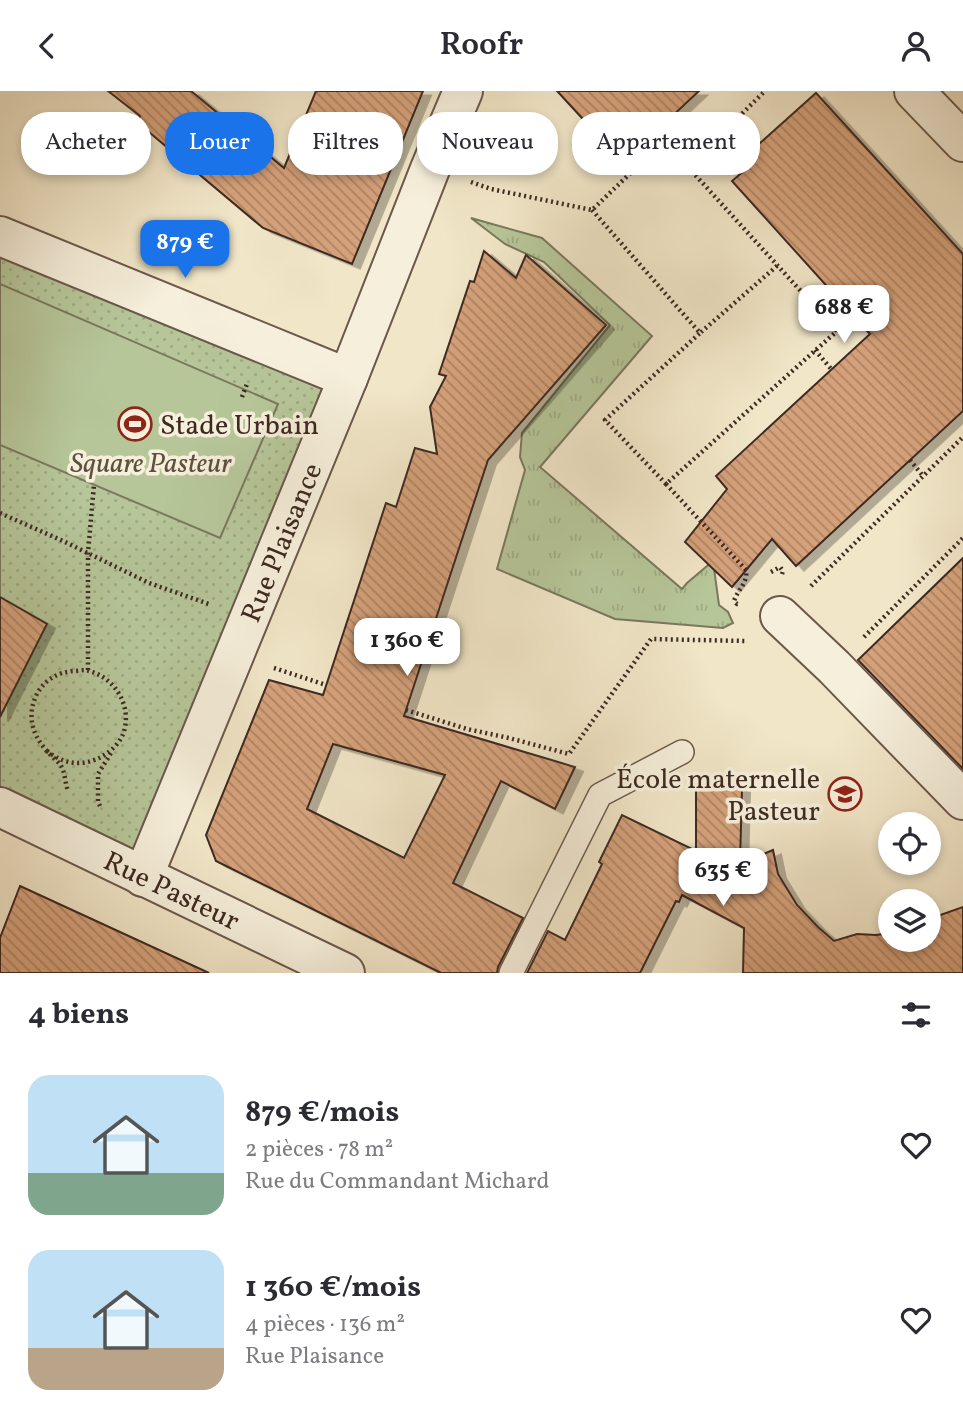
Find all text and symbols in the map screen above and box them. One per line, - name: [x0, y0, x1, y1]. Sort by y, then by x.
- text: Roofr: [440, 24, 523, 68]
- icon: back: [28, 27, 66, 65]
- icon: person: [897, 27, 935, 65]
- chip: Acheter: [21, 112, 151, 175]
- chip: Louer: [165, 112, 274, 175]
- chip: Filtres: [288, 112, 403, 175]
- chip: Nouveau: [417, 112, 558, 175]
- chip: Appartement: [572, 112, 760, 175]
- pin: 879 €: [136, 221, 234, 280]
- text: 879 €: [156, 227, 214, 259]
- pin: 688 €: [795, 285, 893, 345]
- text: 688 €: [814, 292, 874, 324]
- sports icon: Stade Urbain: [116, 405, 154, 443]
- place label: Stade Urbain: [160, 407, 319, 446]
- park label: Square Pasteur: [70, 445, 232, 484]
- street label: Rue Plaisance: [233, 457, 333, 629]
- pin: 1 360 €: [342, 619, 472, 678]
- text: 1 360 €: [370, 625, 444, 657]
- place label: École maternelle Pasteur: [616, 761, 820, 832]
- school or university icon: École maternelle Pasteur: [826, 775, 864, 813]
- map controls: [878, 812, 941, 952]
- button: locate: [878, 812, 941, 875]
- street label: Rue Pasteur: [97, 843, 246, 941]
- pin: 635 €: [674, 849, 772, 908]
- text: 635 €: [695, 855, 751, 887]
- button: layers: [878, 889, 941, 952]
- text: 4 biens: [28, 994, 129, 1036]
- icon: filters: [897, 996, 935, 1034]
- text: 879 €/mois: [245, 1092, 399, 1134]
- icon: home: [84, 1103, 168, 1187]
- icon: heart: [897, 1126, 935, 1164]
- text: 2 pièces · 78 m²: [245, 1134, 393, 1166]
- text: Rue du Commandant Michard: [245, 1166, 550, 1198]
- text: 1 360 €/mois: [245, 1267, 421, 1309]
- icon: home: [84, 1278, 168, 1362]
- icon: heart: [897, 1301, 935, 1339]
- text: 4 pièces · 136 m²: [245, 1309, 405, 1341]
- text: Rue Plaisance: [245, 1341, 384, 1373]

